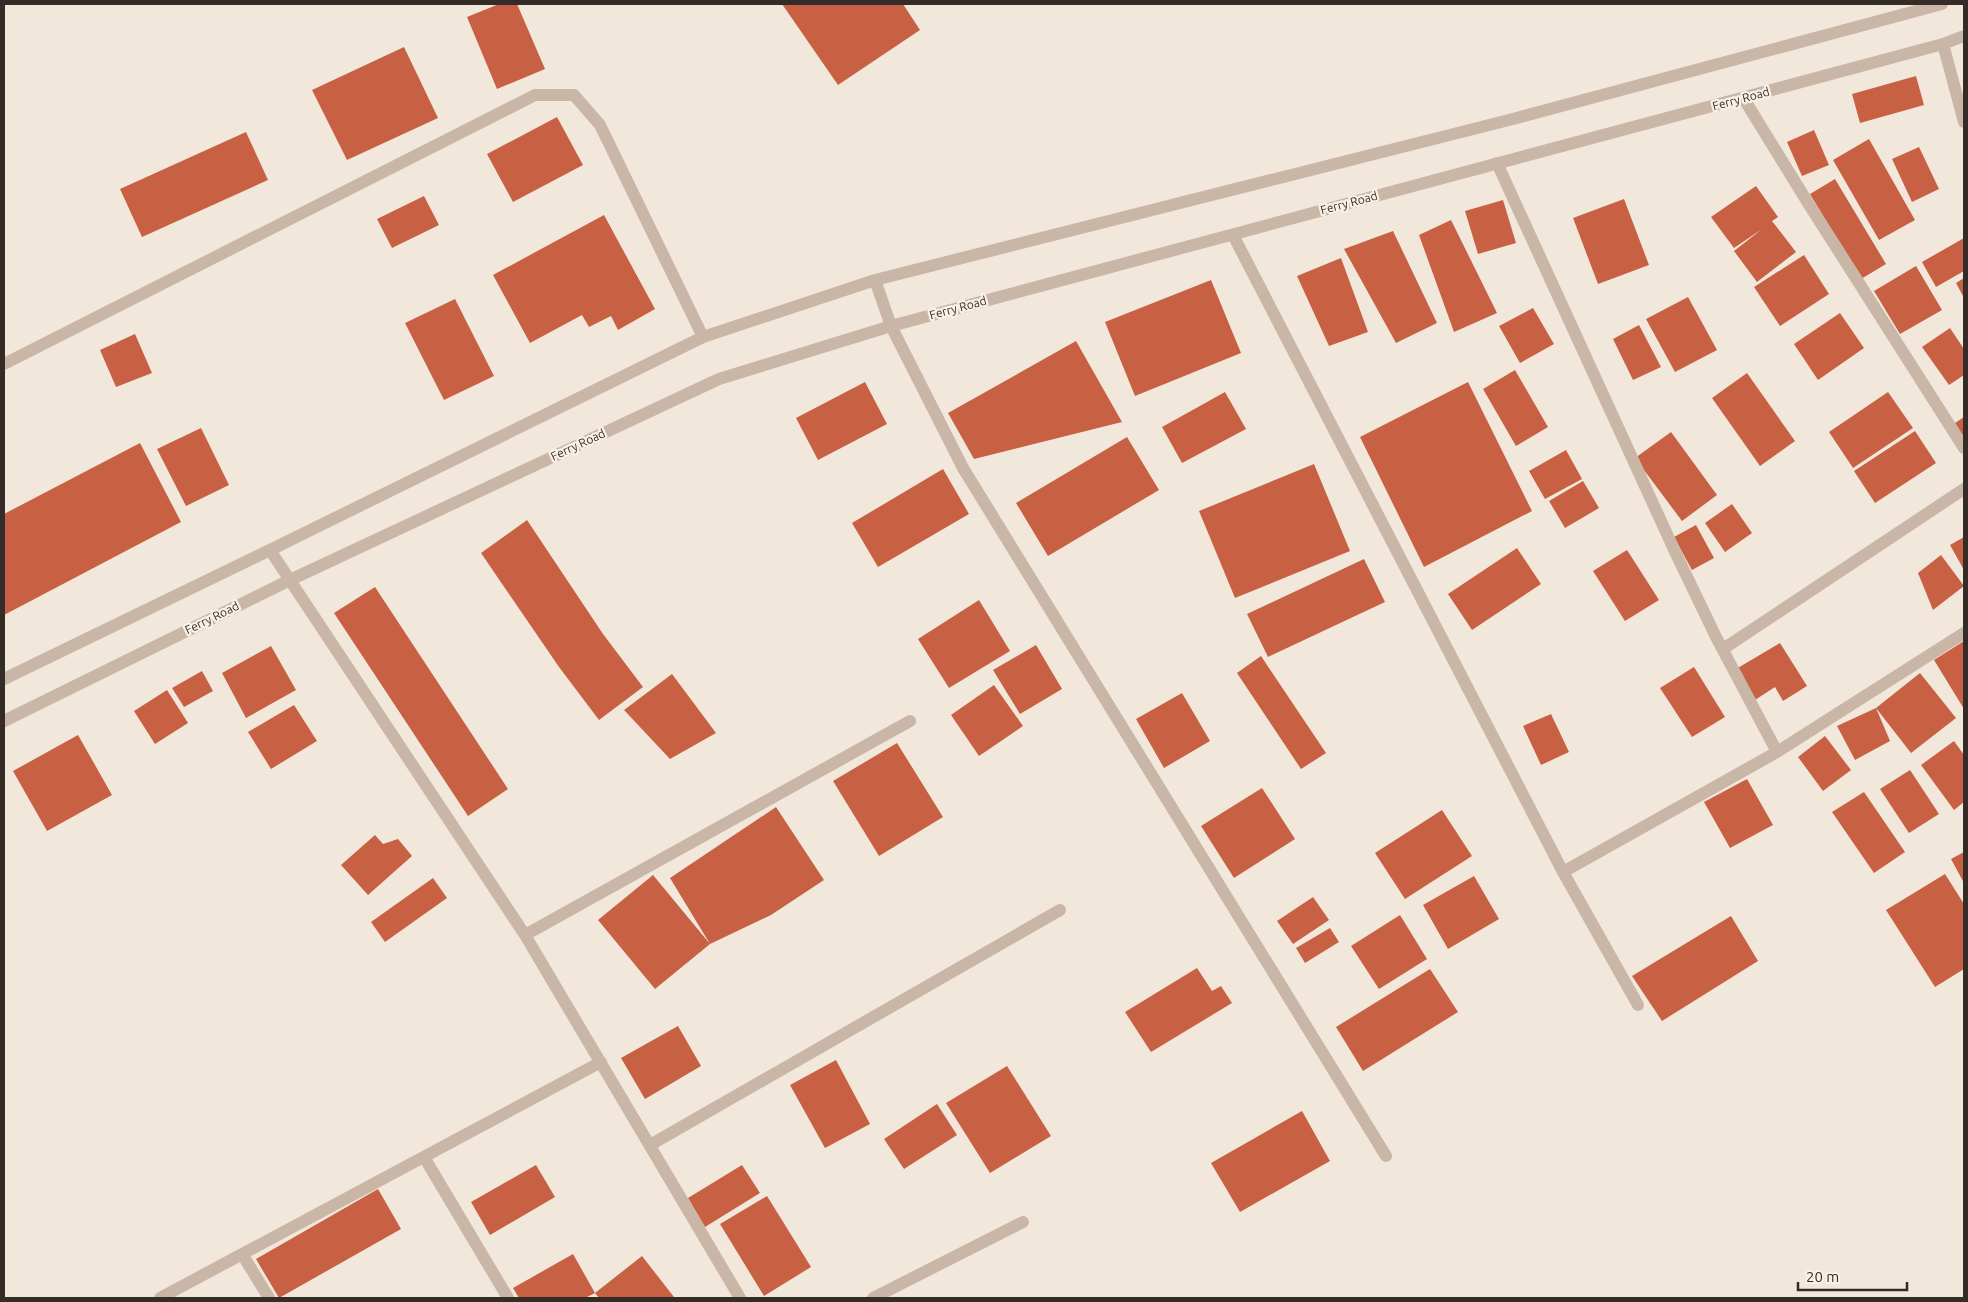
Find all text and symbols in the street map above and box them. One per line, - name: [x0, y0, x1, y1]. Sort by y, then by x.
- street label: Ferry Road: [1711, 85, 1771, 112]
- street label: Ferry Road: [1319, 189, 1379, 216]
- street label: Ferry Road: [928, 294, 988, 321]
- street label: Ferry Road: [549, 426, 607, 463]
- street label: Ferry Road: [183, 599, 241, 636]
- scale bar: [1798, 1260, 1907, 1292]
- text: 20 m: [1806, 1268, 1839, 1285]

